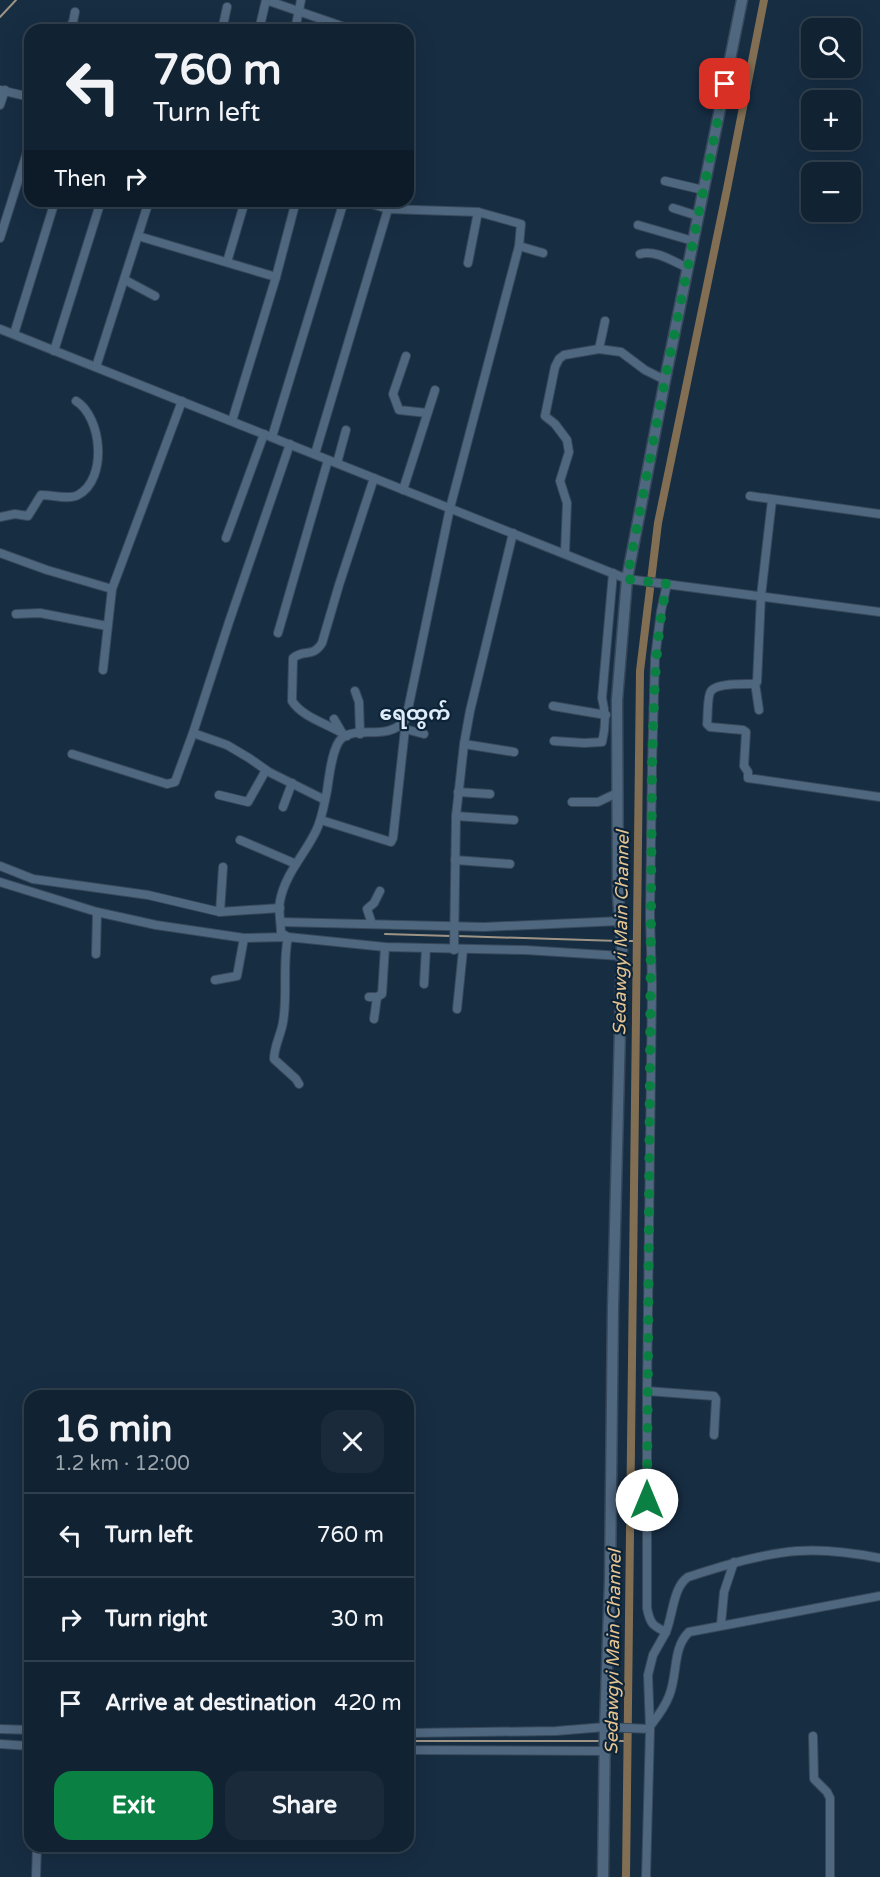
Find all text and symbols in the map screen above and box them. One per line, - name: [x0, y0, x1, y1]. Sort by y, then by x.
- map controls: [801, 18, 861, 222]
- button: search: [801, 18, 861, 78]
- text: 760 m: [153, 45, 282, 96]
- icon: left: [54, 48, 132, 126]
- pin: [699, 58, 750, 109]
- icon: arrive: [708, 67, 741, 100]
- button: +: [801, 90, 861, 150]
- text: Turn left: [153, 96, 260, 129]
- icon: right: [119, 162, 152, 195]
- button: −: [801, 162, 861, 222]
- text: Then: [54, 166, 107, 192]
- district label: ရေထွက်: [380, 700, 451, 729]
- water label: Sedawgyi Main Channel: [608, 828, 634, 1036]
- text: 16 min: [54, 1408, 173, 1451]
- button: close: [321, 1410, 384, 1473]
- text: 1.2 km · 12:00: [54, 1452, 190, 1476]
- position arrow: [615, 1468, 679, 1532]
- icon: left: [54, 1519, 87, 1552]
- text: Turn left: [105, 1522, 193, 1548]
- text: 760 m: [317, 1522, 384, 1548]
- water label: Sedawgyi Main Channel: [600, 1547, 626, 1755]
- icon: right: [54, 1603, 87, 1636]
- text: Turn right: [105, 1606, 207, 1632]
- text: 30 m: [330, 1606, 384, 1632]
- icon: arrive: [54, 1687, 87, 1720]
- text: Arrive at destination: [105, 1690, 316, 1716]
- text: 420 m: [334, 1690, 402, 1716]
- button: Exit: [54, 1771, 213, 1840]
- button: Share: [225, 1771, 384, 1840]

